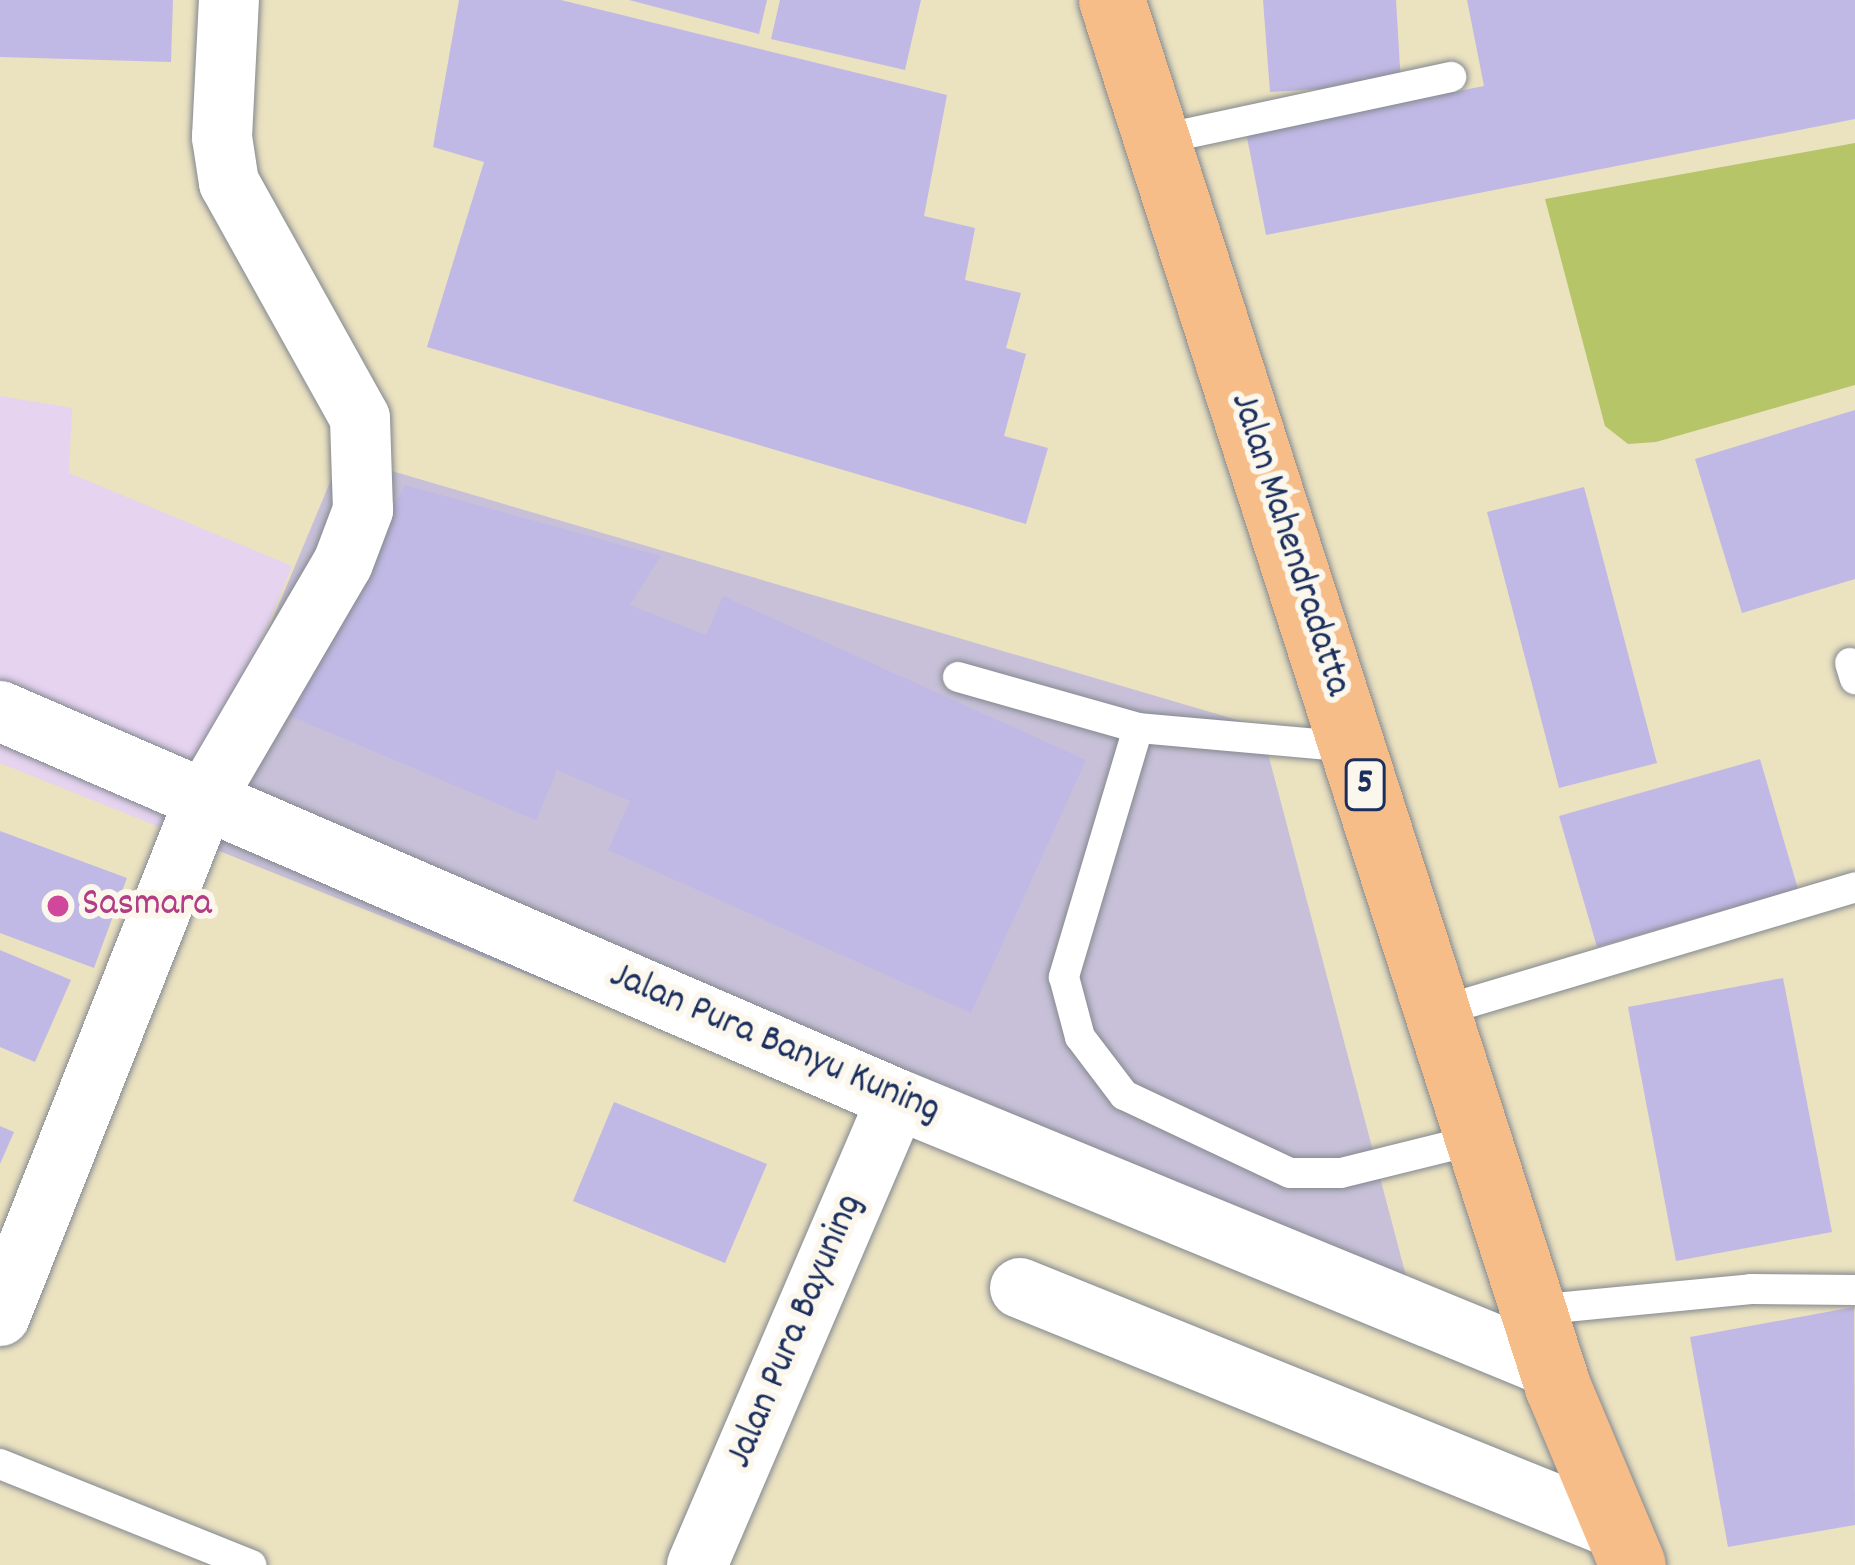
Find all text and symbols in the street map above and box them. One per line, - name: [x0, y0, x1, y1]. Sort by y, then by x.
- street label: Jalan Mahendradatta: [1217, 388, 1359, 702]
- road number: 5: [1344, 755, 1386, 815]
- place label: Sasmara: [82, 883, 212, 929]
- marker: Sasmara: [45, 893, 71, 919]
- street label: Jalan Pura Banyu Kuning: [602, 954, 946, 1136]
- street label: Jalan Pura Bayuning: [718, 1188, 876, 1476]

